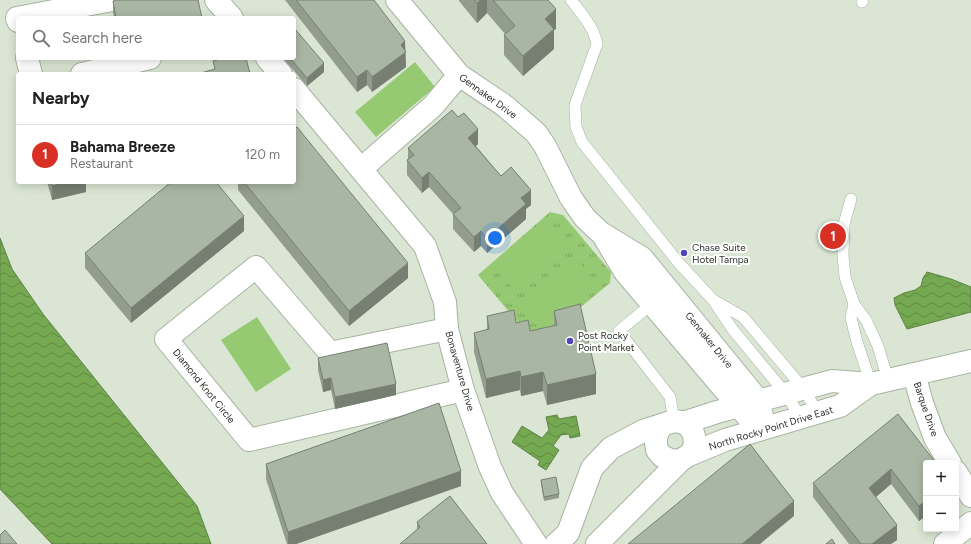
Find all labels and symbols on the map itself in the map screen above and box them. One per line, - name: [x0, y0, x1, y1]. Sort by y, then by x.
- street label: Gennaker Drive: [456, 71, 520, 122]
- pin: 1: [820, 221, 846, 251]
- your location: [485, 228, 505, 248]
- place label: Chase Suite Hotel Tampa: [692, 241, 749, 266]
- marker: Chase Suite Hotel Tampa: [679, 248, 689, 258]
- street label: Gennaker Drive: [682, 309, 736, 371]
- place label: Post Rocky Point Market: [578, 329, 635, 354]
- street label: Bonaventure Drive: [442, 330, 478, 413]
- marker: Post Rocky Point Market: [565, 336, 575, 346]
- street label: Diamond Knot Circle: [170, 346, 238, 426]
- street label: Barque Drive: [911, 380, 942, 439]
- street label: North Rocky Point Drive East: [707, 403, 835, 453]

